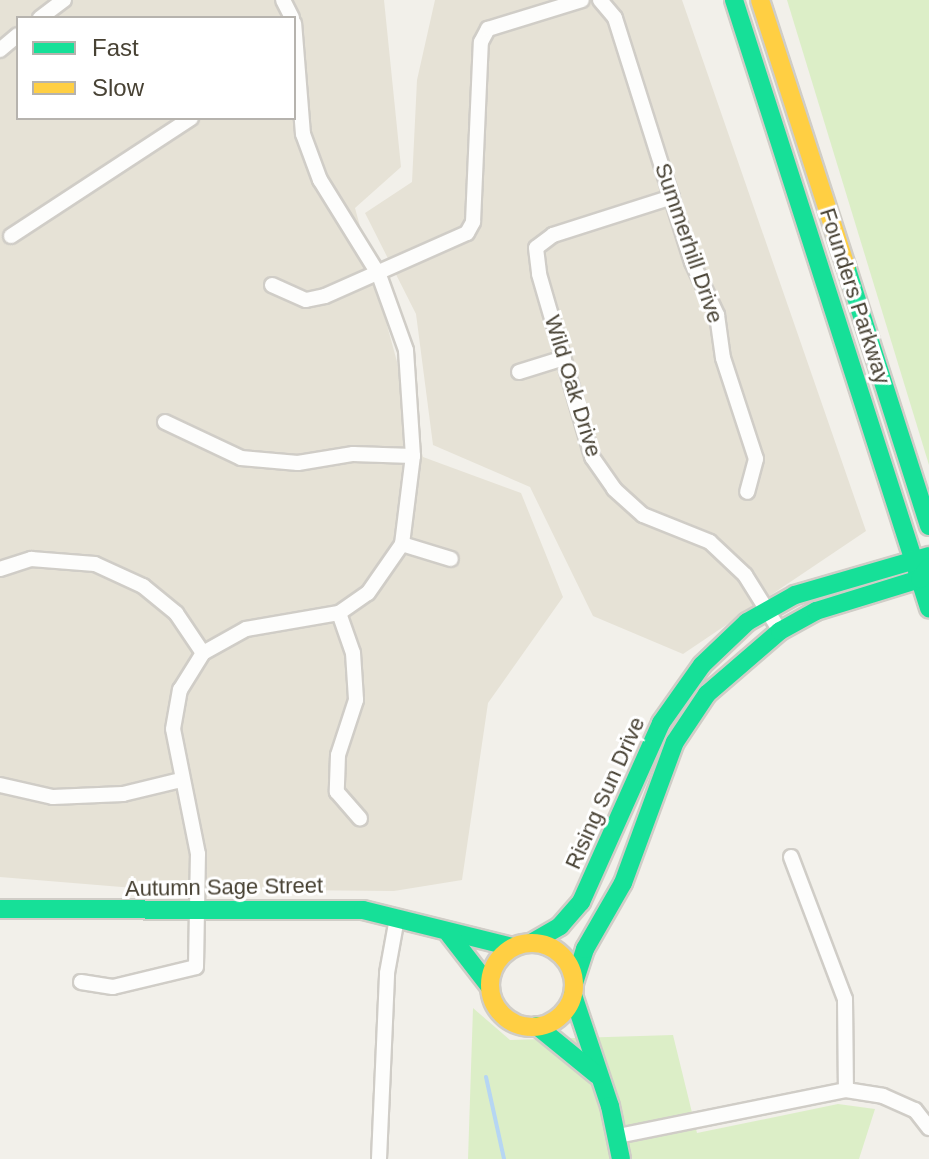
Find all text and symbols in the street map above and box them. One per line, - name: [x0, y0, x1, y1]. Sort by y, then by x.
- legend: [16, 16, 296, 120]
- text: Fast: [92, 34, 139, 61]
- text: Slow: [92, 74, 144, 101]
- street label: Summerhill Drive: [649, 160, 729, 326]
- street label: Founders Parkway: [814, 205, 896, 387]
- street label: Wild Oak Drive: [539, 312, 607, 460]
- street label: Rising Sun Drive: [560, 713, 650, 873]
- street label: Autumn Sage Street: [125, 872, 323, 902]

